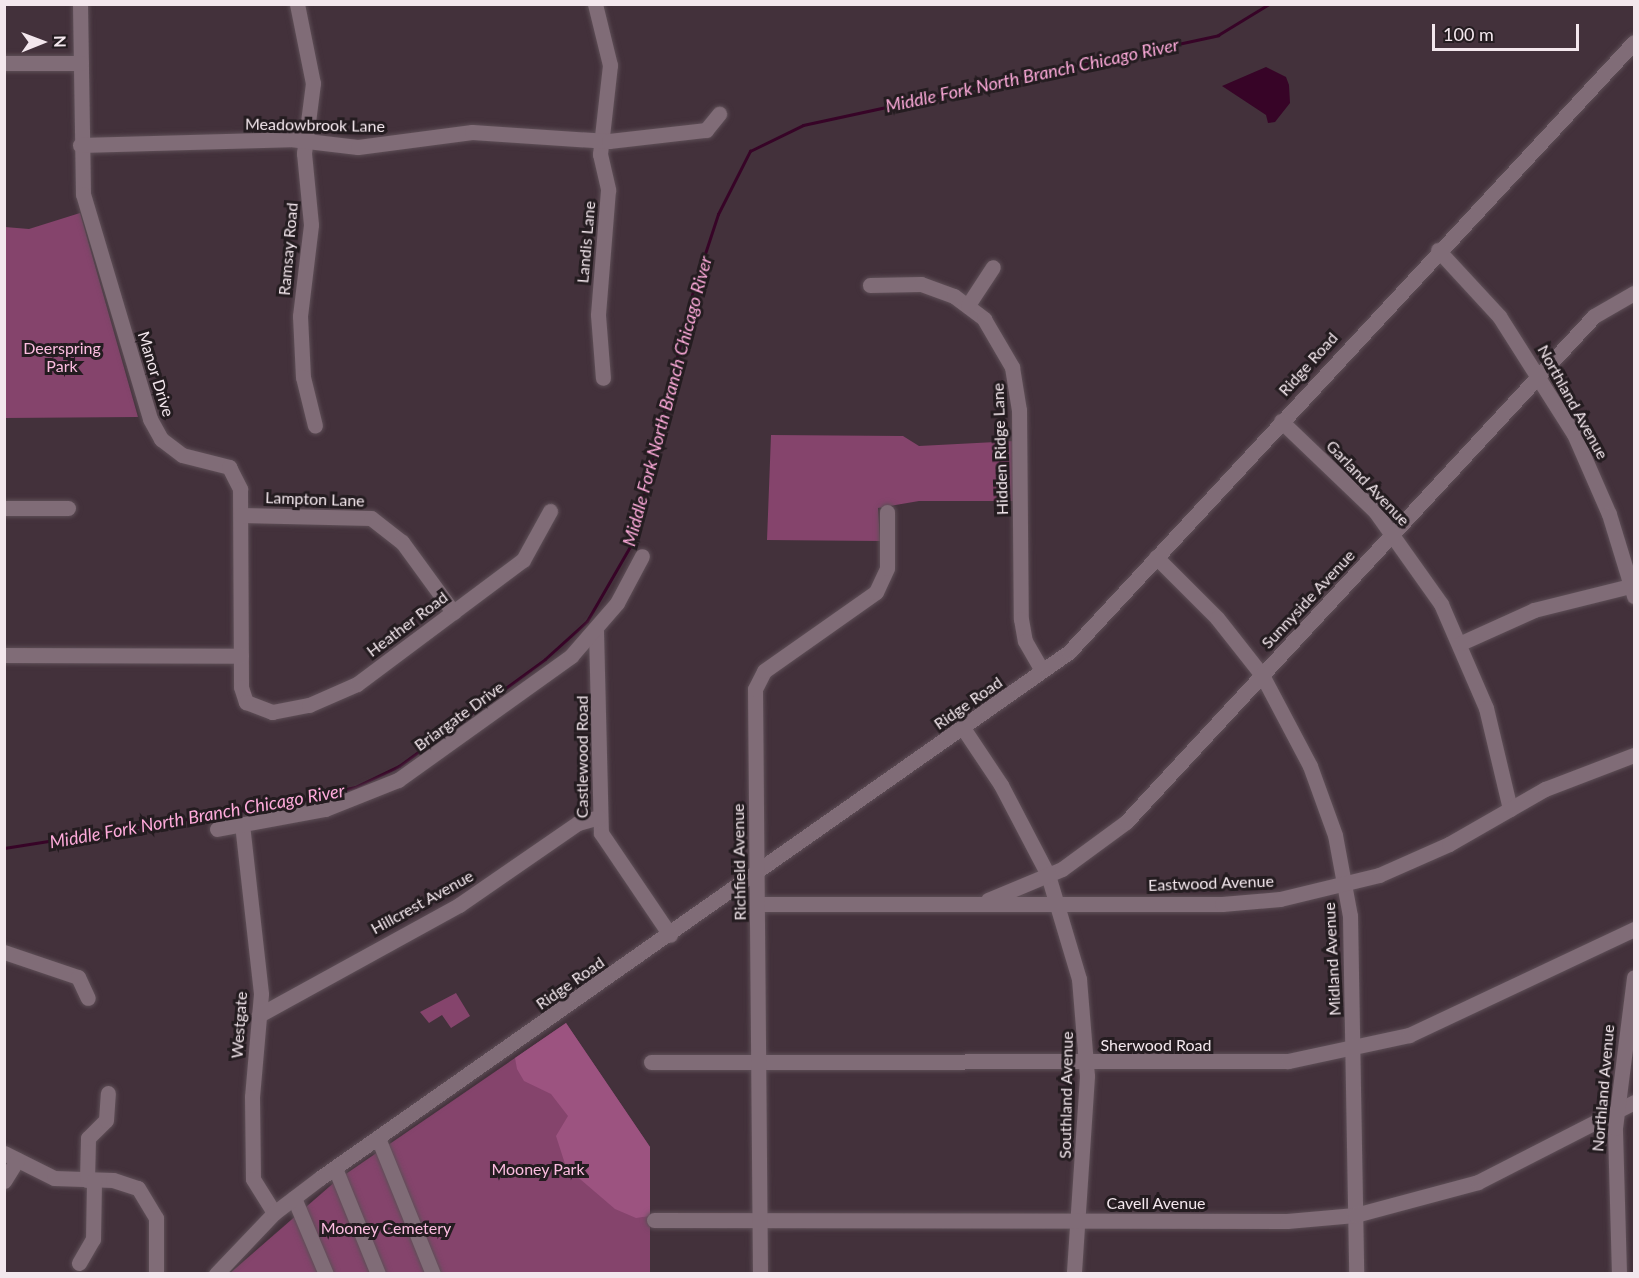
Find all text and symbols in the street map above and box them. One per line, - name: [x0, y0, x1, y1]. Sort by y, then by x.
- north arrow: [12, 12, 72, 72]
- scale bar: [1435, 12, 1582, 50]
- text: 100 m: [1443, 23, 1494, 45]
- water label: Middle Fork North Branch Chicago River: [883, 33, 1181, 117]
- text: N: [51, 35, 70, 48]
- street label: Meadowbrook Lane: [245, 114, 385, 136]
- street label: Landis Lane: [573, 200, 599, 284]
- street label: Ramsay Road: [274, 202, 302, 296]
- water label: Middle Fork North Branch Chicago River: [618, 254, 716, 548]
- street label: Ridge Road: [1274, 328, 1342, 400]
- street label: Manor Drive: [134, 329, 178, 419]
- park label: Deerspring Park: [23, 338, 101, 376]
- street label: Northland Avenue: [1534, 341, 1612, 463]
- street label: Hidden Ridge Lane: [988, 383, 1012, 515]
- street label: Garland Avenue: [1322, 436, 1414, 530]
- street label: Lampton Lane: [265, 488, 365, 510]
- street label: Sunnyside Avenue: [1257, 545, 1359, 653]
- street label: Heather Road: [363, 587, 451, 661]
- street label: Ridge Road: [930, 672, 1006, 734]
- street label: Briargate Drive: [410, 677, 508, 755]
- street label: Castlewood Road: [572, 696, 592, 818]
- water label: Middle Fork North Branch Chicago River: [48, 779, 346, 853]
- street label: Richfield Avenue: [728, 803, 750, 921]
- street label: Hillcrest Avenue: [367, 866, 477, 938]
- street label: Eastwood Avenue: [1148, 871, 1274, 895]
- street label: Midland Avenue: [1319, 901, 1345, 1017]
- street label: Ridge Road: [532, 952, 608, 1014]
- street label: Westgate: [227, 991, 251, 1059]
- street label: Northland Avenue: [1588, 1023, 1618, 1153]
- street label: Southland Avenue: [1055, 1031, 1077, 1159]
- street label: Sherwood Road: [1101, 1035, 1211, 1055]
- park label: Mooney Park: [491, 1159, 585, 1179]
- street label: Cavell Avenue: [1106, 1193, 1206, 1213]
- park label: Mooney Cemetery: [320, 1218, 452, 1238]

